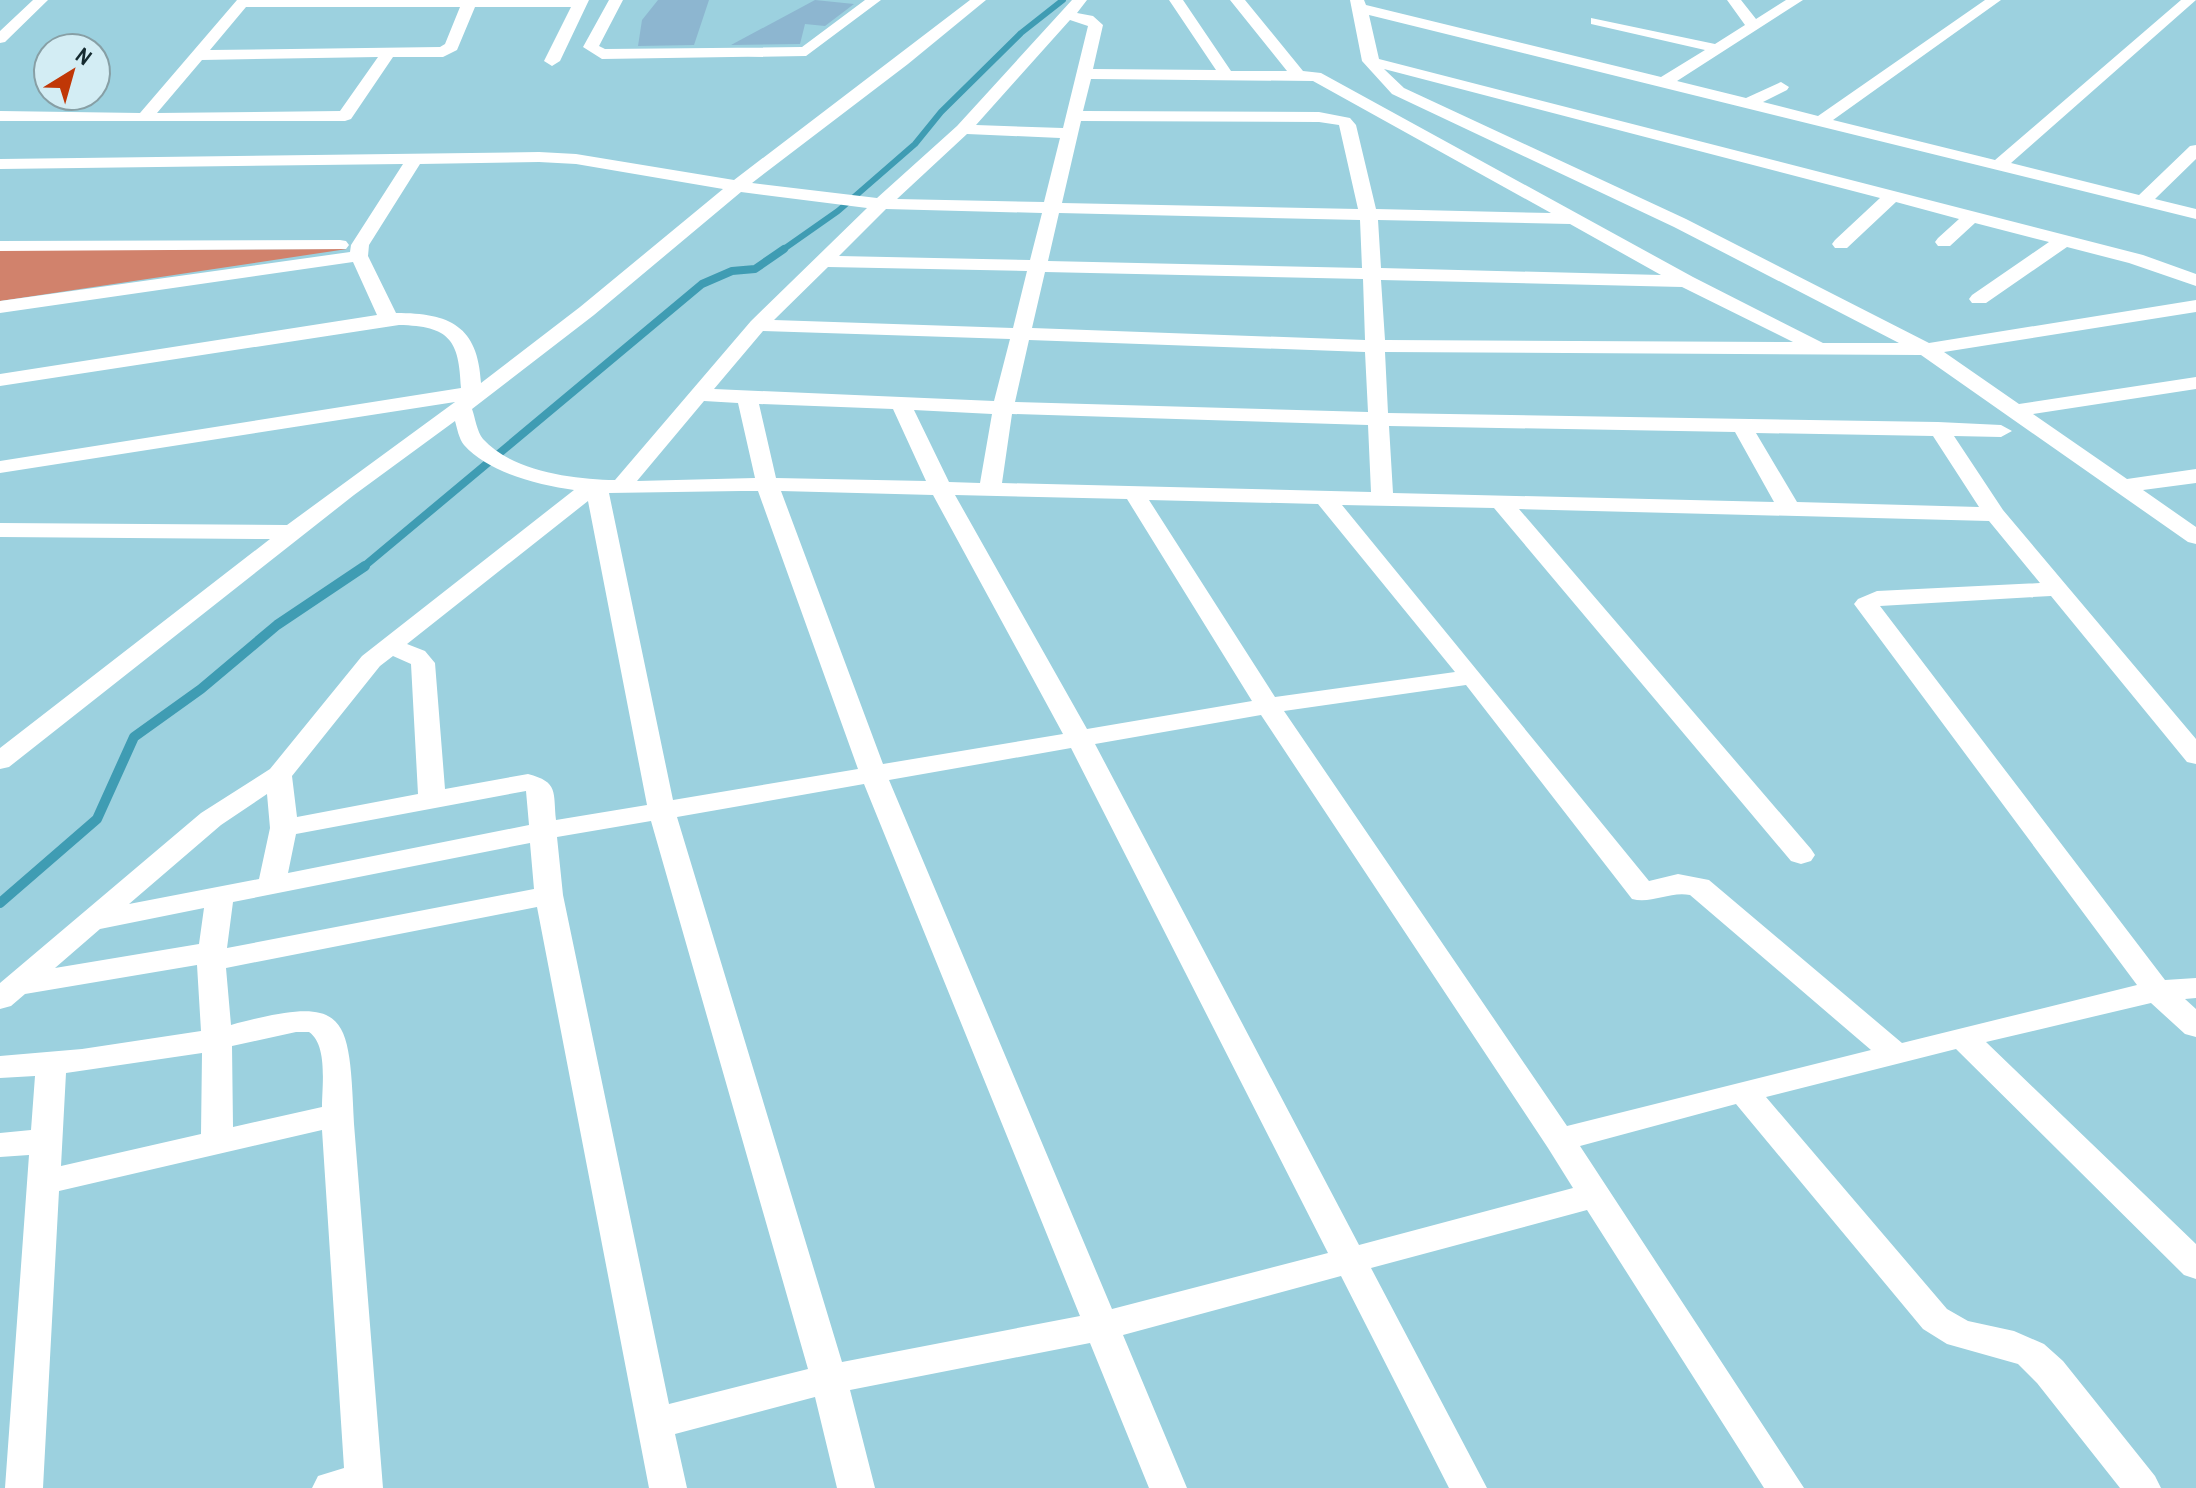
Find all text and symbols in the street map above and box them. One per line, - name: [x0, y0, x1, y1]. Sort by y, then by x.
- north arrow: [32, 32, 112, 112]
- text: N: [70, 40, 98, 72]

